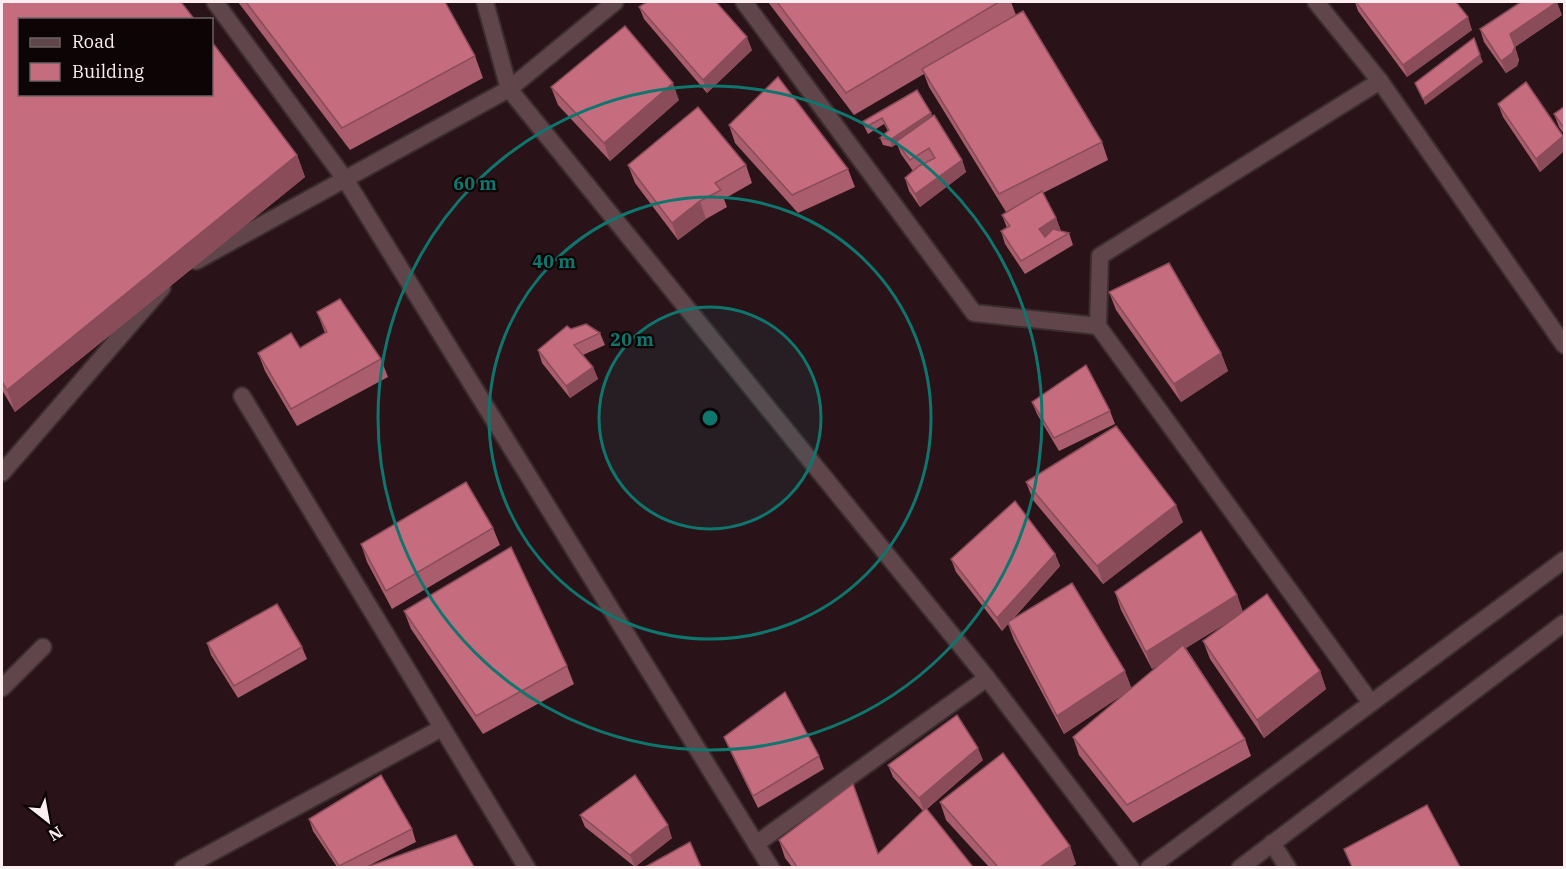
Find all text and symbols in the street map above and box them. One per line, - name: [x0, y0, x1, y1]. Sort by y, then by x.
- legend: [18, 18, 213, 96]
- text: Road: [72, 30, 115, 53]
- text: Building: [72, 60, 144, 83]
- text: 60 m: [453, 172, 497, 195]
- text: 40 m: [532, 250, 576, 273]
- text: 20 m: [610, 328, 654, 351]
- centre of rings: [700, 408, 720, 428]
- north arrow: [18, 791, 78, 851]
- text: N: [45, 822, 66, 846]

